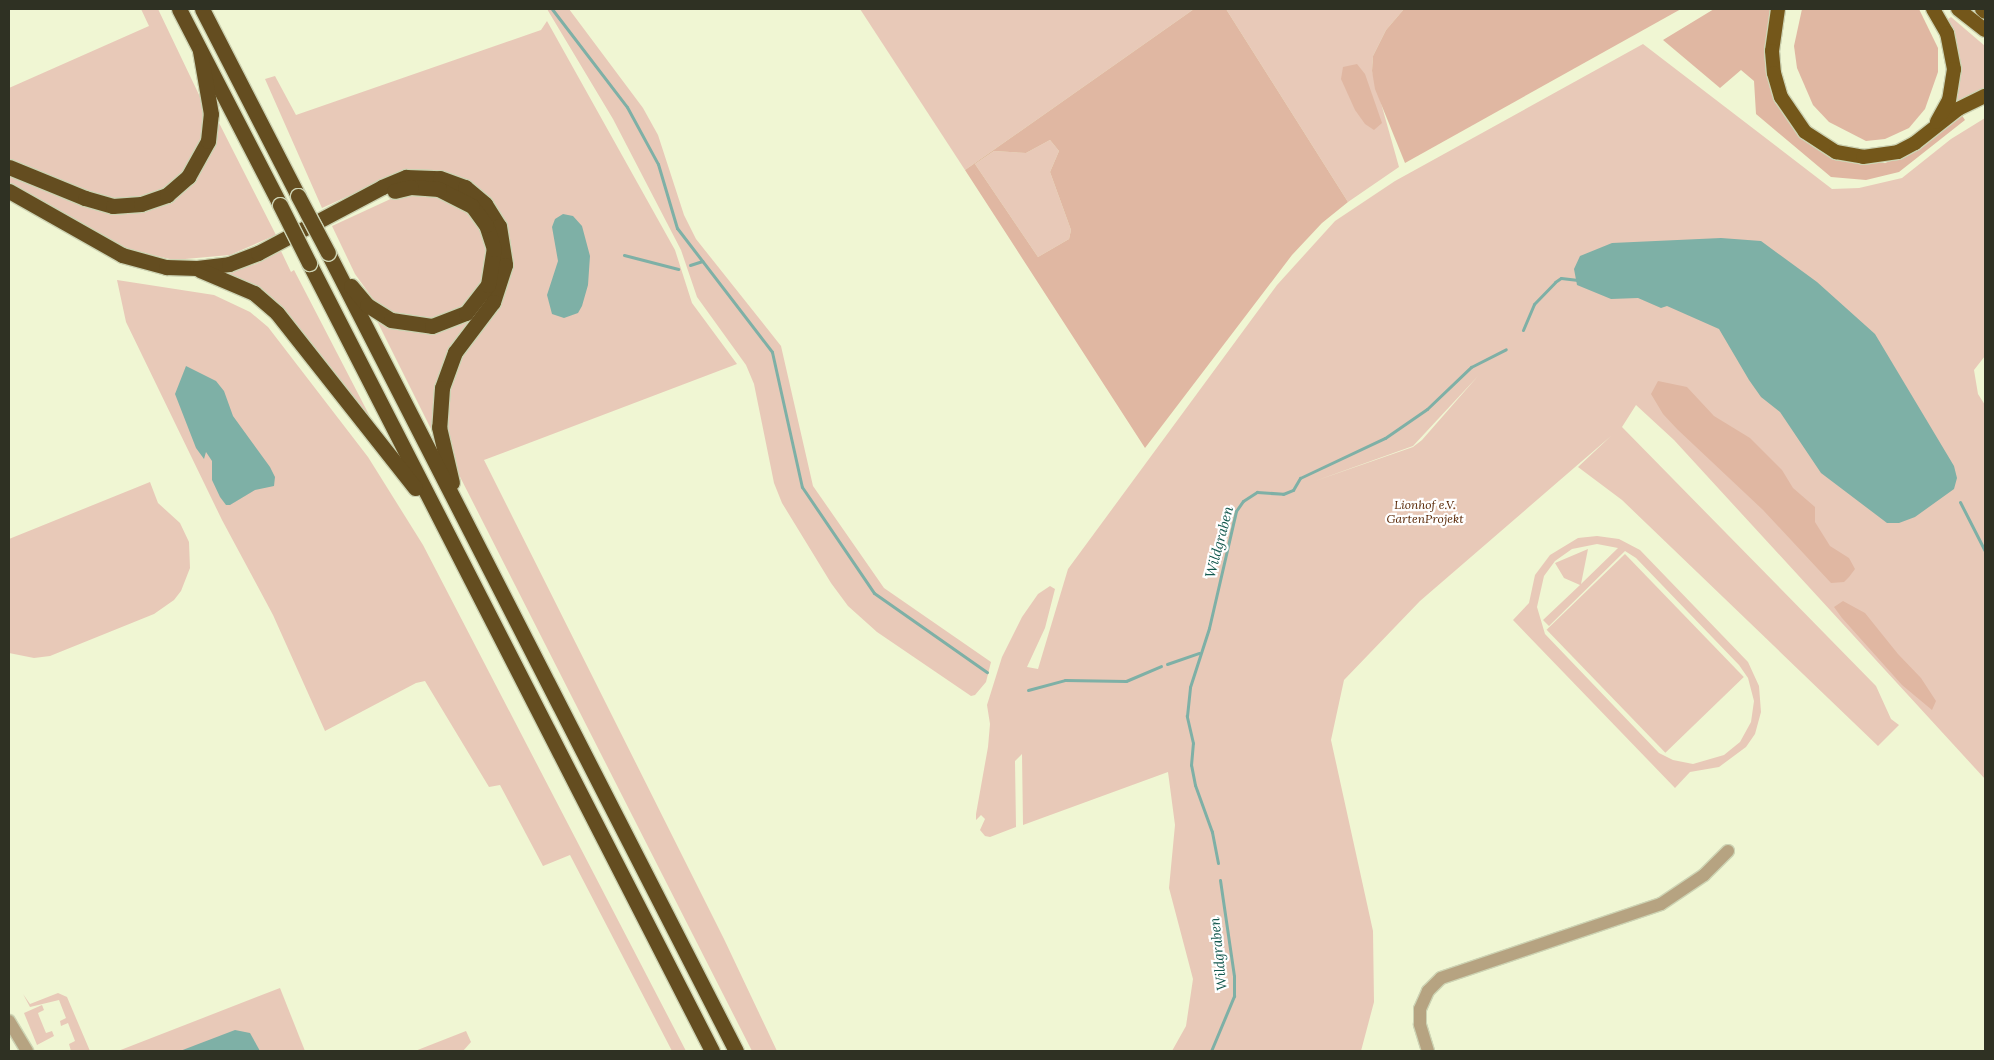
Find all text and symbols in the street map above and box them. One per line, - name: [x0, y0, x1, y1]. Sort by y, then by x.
- park label: Lionhof e.V. GartenProjekt: [1386, 498, 1464, 526]
- water label: Wildgraben: [1201, 504, 1237, 580]
- water label: Wildgraben: [1206, 917, 1230, 991]

